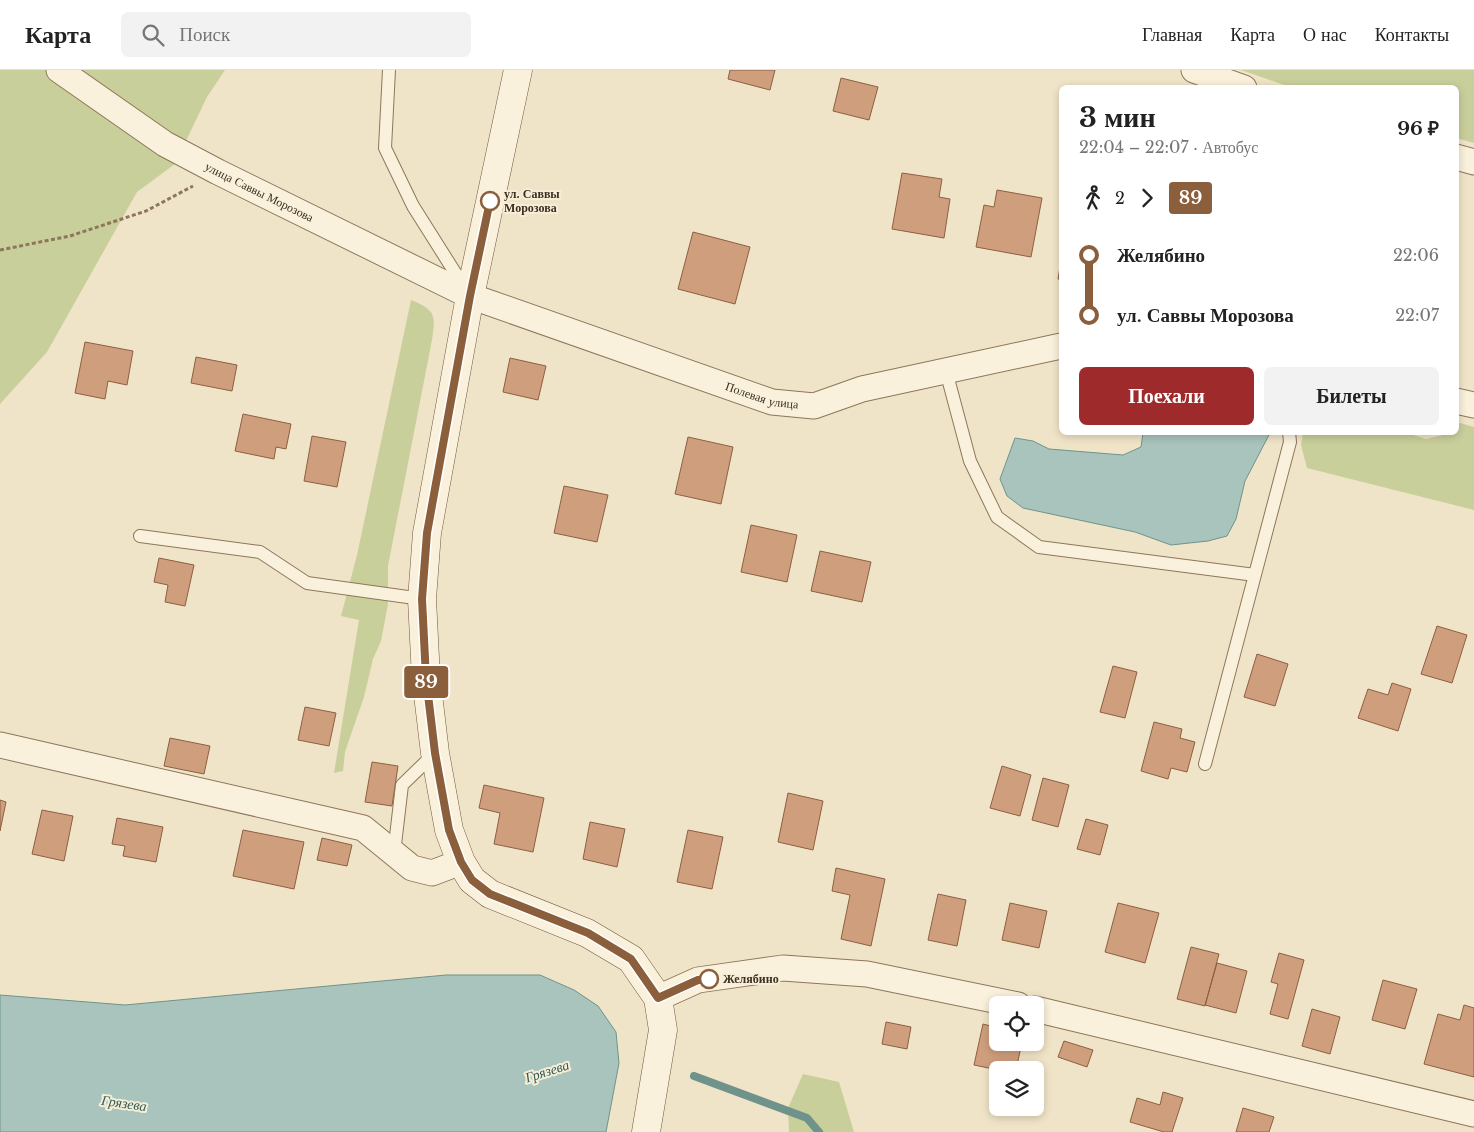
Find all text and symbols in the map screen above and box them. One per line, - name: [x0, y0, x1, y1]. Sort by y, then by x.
- search box: [121, 12, 471, 57]
- text: Карта: [25, 20, 91, 49]
- icon: search: [139, 21, 167, 49]
- text: Поиск: [179, 23, 230, 46]
- text: Главная: [1142, 24, 1202, 46]
- text: Карта: [1230, 24, 1275, 46]
- text: О нас: [1303, 24, 1347, 46]
- text: Контакты: [1375, 24, 1449, 46]
- text: 3 мин: [1079, 100, 1156, 135]
- text: 96 ₽: [1397, 117, 1439, 140]
- text: 22:04 – 22:07 · Автобус: [1079, 137, 1258, 157]
- street label: улица Саввы Морозова: [203, 158, 317, 225]
- icon: walk: [1079, 184, 1107, 212]
- icon: forward: [1133, 184, 1161, 212]
- place label: ул. Саввы Морозова: [504, 186, 560, 215]
- text: 89: [1179, 187, 1202, 209]
- text: 2: [1115, 188, 1125, 208]
- marker: ул. Саввы Морозова: [480, 191, 500, 211]
- text: Желябино: [1117, 244, 1205, 267]
- text: 22:06: [1393, 245, 1439, 265]
- text: ул. Саввы Морозова: [1117, 304, 1294, 327]
- text: 22:07: [1395, 305, 1439, 325]
- button: Поехали: [1079, 367, 1254, 425]
- button: Билеты: [1264, 367, 1439, 425]
- street label: Полевая улица: [724, 378, 800, 412]
- line badge: 89: [404, 666, 448, 698]
- text: 89: [414, 671, 438, 693]
- marker: Желябино: [699, 969, 719, 989]
- place label: Желябино: [723, 971, 779, 986]
- map controls: [989, 996, 1044, 1116]
- button: locate: [989, 996, 1044, 1051]
- water label: Грязева: [522, 1055, 571, 1087]
- button: layers: [989, 1061, 1044, 1116]
- water label: Грязева: [99, 1091, 148, 1115]

